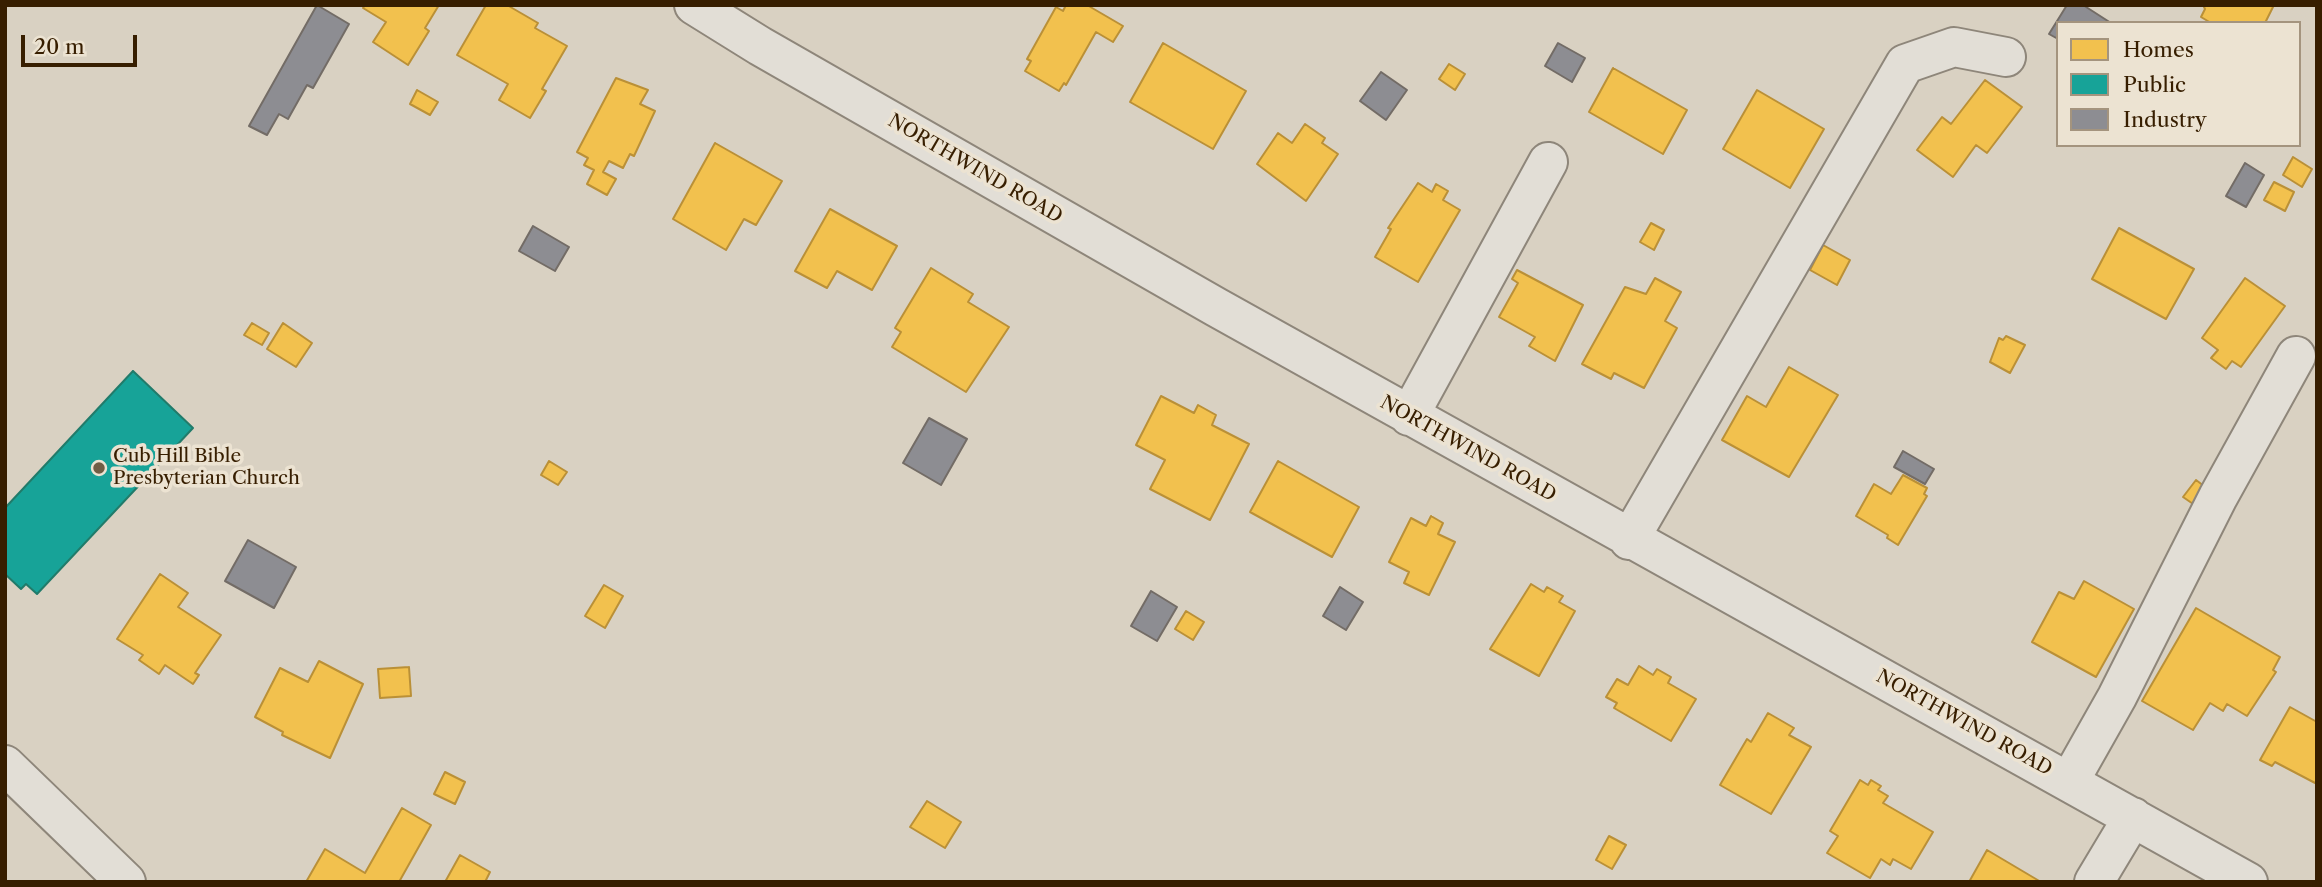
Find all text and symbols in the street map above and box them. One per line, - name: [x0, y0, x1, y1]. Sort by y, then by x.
- scale bar: [24, 21, 140, 65]
- legend: [2056, 21, 2301, 147]
- text: 20 m: [34, 34, 85, 59]
- text: Homes: [2123, 37, 2194, 62]
- text: Public: [2123, 72, 2186, 97]
- text: Industry: [2123, 107, 2207, 132]
- street label: NORTHWIND ROAD: [884, 110, 1066, 228]
- street label: NORTHWIND ROAD: [1376, 391, 1560, 507]
- place label: Cub Hill Bible Presbyterian Church: [113, 446, 300, 490]
- marker: Cub Hill Bible Presbyterian Church: [91, 460, 107, 476]
- street label: NORTHWIND ROAD: [1872, 665, 2056, 781]

